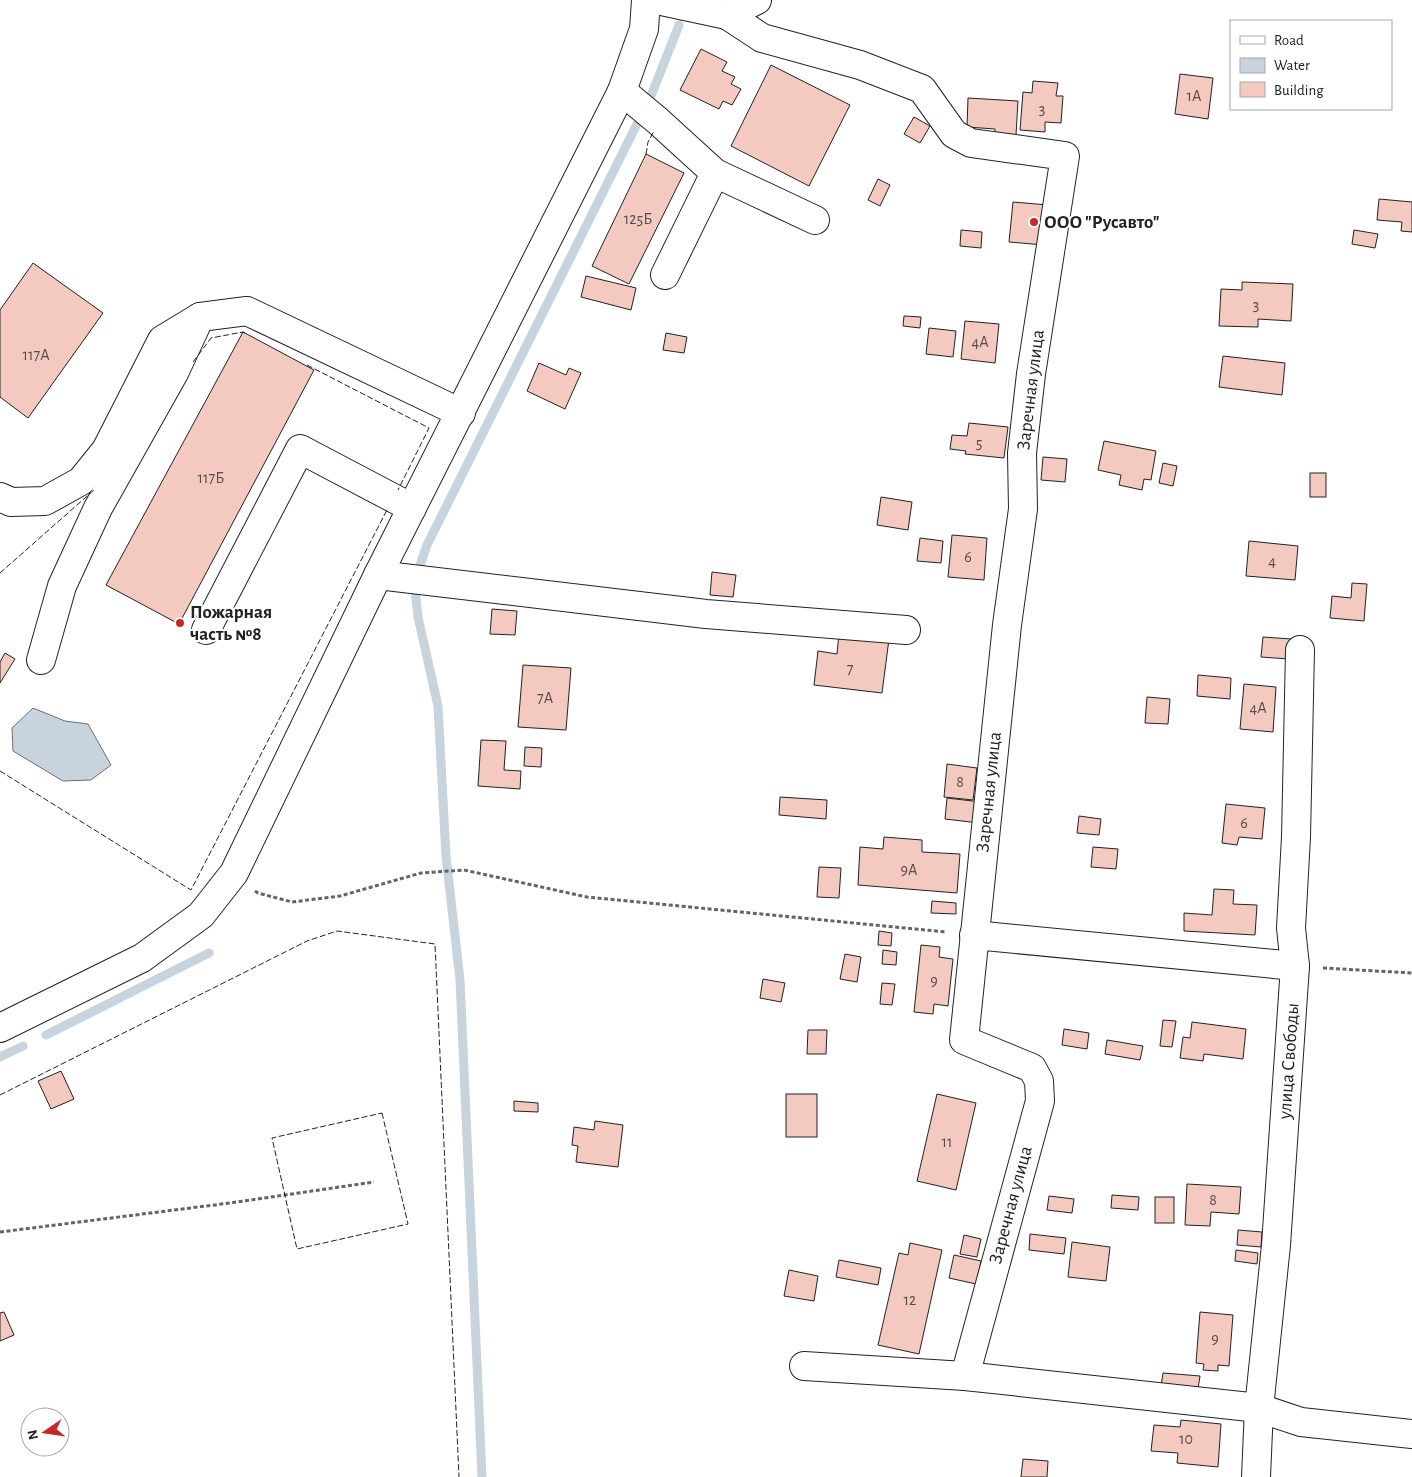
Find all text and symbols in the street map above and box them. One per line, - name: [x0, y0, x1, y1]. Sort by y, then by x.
- legend: [1230, 20, 1392, 110]
- text: Road: [1274, 33, 1304, 48]
- text: Water: [1274, 58, 1310, 73]
- text: Building: [1274, 83, 1324, 98]
- house number: 1А: [1187, 88, 1202, 104]
- house number: 3: [1039, 101, 1045, 117]
- house number: 125Б: [624, 211, 652, 227]
- place label: ООО "Русавто": [1044, 213, 1159, 232]
- marker: ООО "Русавто": [1028, 216, 1040, 228]
- house number: 3: [1253, 297, 1259, 313]
- street label: Заречная улица: [1014, 328, 1048, 451]
- house number: 4А: [971, 334, 989, 350]
- house number: 117А: [22, 347, 50, 363]
- house number: 5: [976, 435, 982, 451]
- house number: 117Б: [198, 470, 224, 486]
- house number: 6: [964, 549, 972, 565]
- house number: 4: [1268, 553, 1276, 569]
- place label: Пожарная часть №8: [190, 603, 272, 644]
- marker: Пожарная часть №8: [174, 617, 186, 629]
- house number: 7: [847, 661, 854, 677]
- house number: 7А: [537, 690, 554, 706]
- house number: 4А: [1249, 700, 1267, 716]
- street label: Заречная улица: [973, 730, 1005, 853]
- house number: 8: [956, 774, 964, 790]
- house number: 6: [1240, 815, 1248, 831]
- house number: 9А: [901, 862, 918, 878]
- house number: 9: [930, 973, 938, 989]
- street label: улица Свободы: [1275, 1002, 1303, 1121]
- house number: 11: [941, 1134, 953, 1150]
- street label: Заречная улица: [986, 1144, 1036, 1266]
- house number: 8: [1209, 1192, 1217, 1208]
- house number: 12: [904, 1292, 916, 1308]
- house number: 9: [1211, 1331, 1219, 1347]
- north arrow: [20, 1407, 70, 1457]
- text: N: [25, 1428, 41, 1441]
- house number: 10: [1179, 1431, 1193, 1447]

